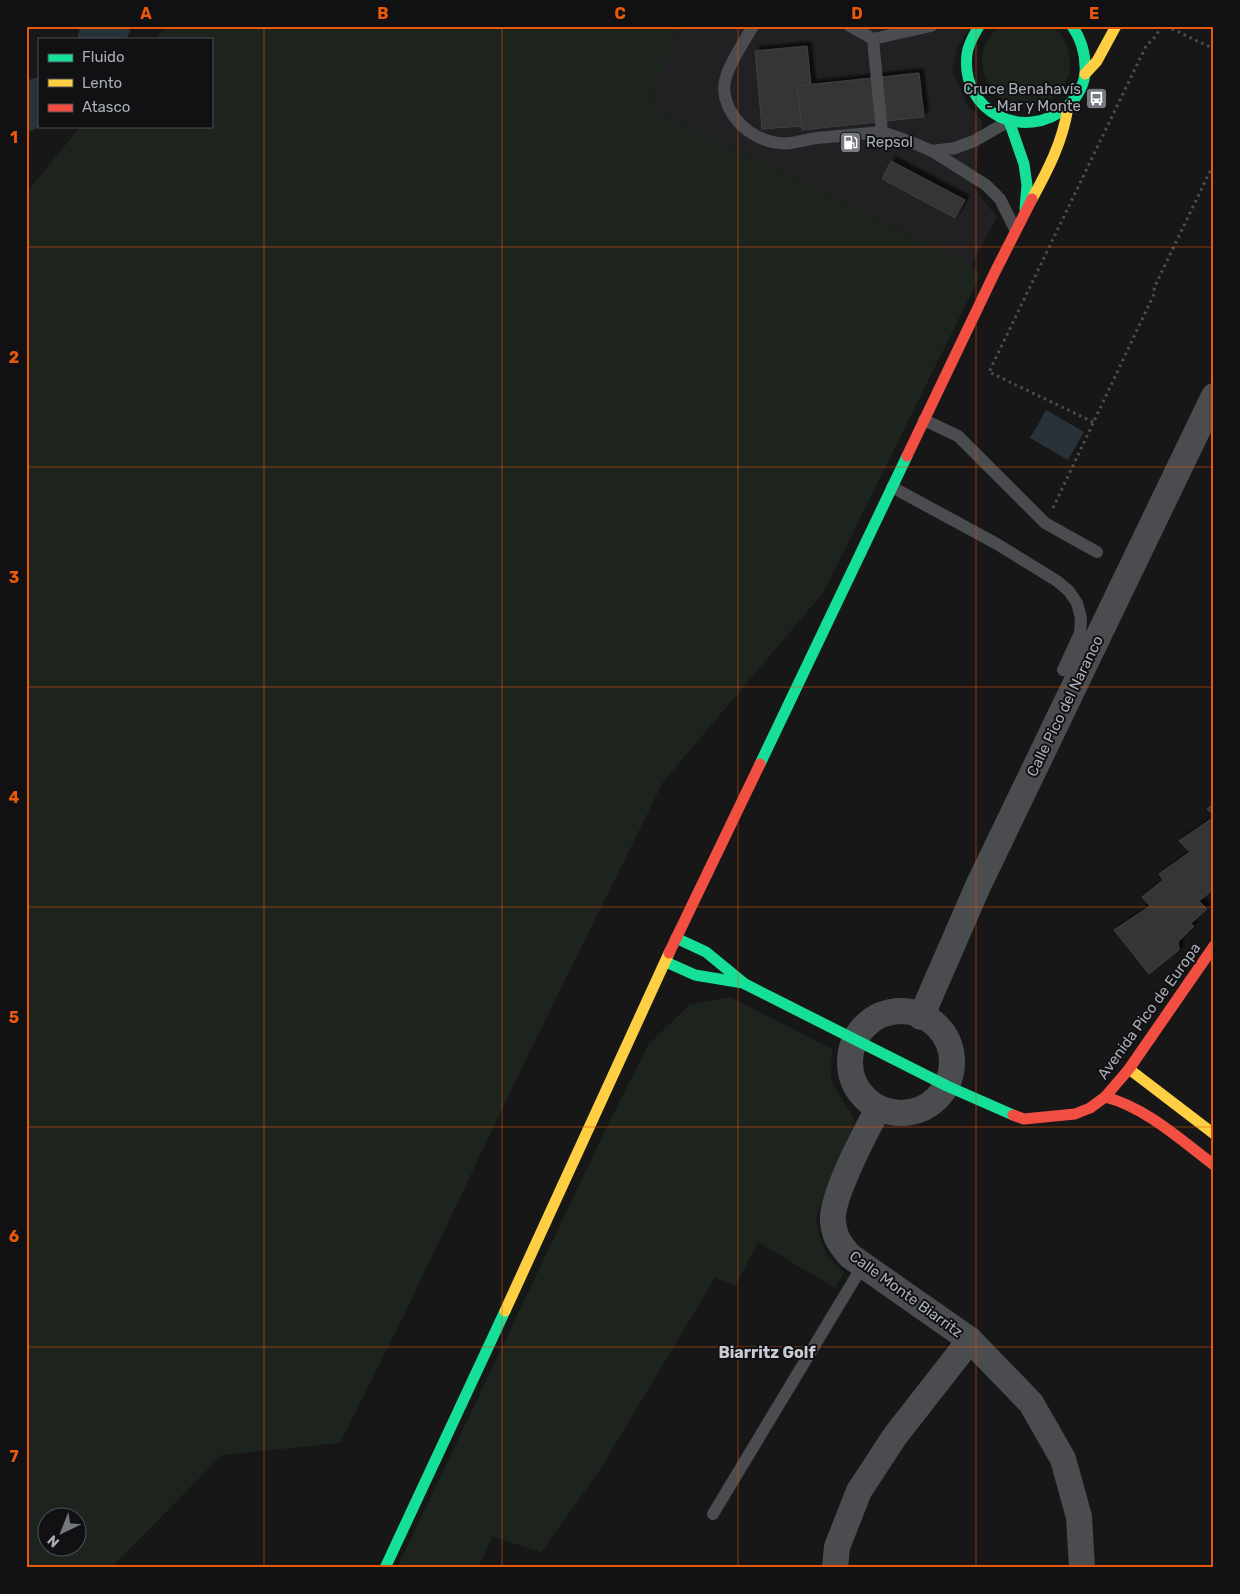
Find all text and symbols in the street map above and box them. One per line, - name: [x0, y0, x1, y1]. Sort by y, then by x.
- text: A: [140, 4, 152, 23]
- text: B: [377, 4, 389, 23]
- text: C: [614, 4, 626, 23]
- text: D: [851, 4, 863, 23]
- text: E: [1089, 4, 1099, 23]
- legend: [38, 38, 212, 128]
- text: Fluido: [82, 48, 125, 66]
- text: Lento: [82, 74, 122, 92]
- place label: Cruce Benahavís - Mar y Monte: [963, 80, 1081, 115]
- bus stop icon: Cruce Benahavís - Mar y Monte: [1085, 86, 1109, 110]
- text: Atasco: [82, 98, 130, 116]
- text: 1: [10, 128, 18, 147]
- fuel station icon: Repsol: [838, 130, 862, 154]
- place label: Repsol: [866, 133, 913, 151]
- text: 2: [9, 348, 19, 367]
- text: 3: [9, 568, 19, 587]
- street label: Calle Pico del Naranco: [1023, 633, 1107, 779]
- text: 4: [9, 788, 20, 807]
- street label: Avenida Pico de Europa: [1094, 939, 1204, 1083]
- text: 5: [9, 1008, 19, 1027]
- text: 6: [9, 1227, 19, 1246]
- street label: Calle Monte Biarritz: [846, 1247, 966, 1341]
- district label: Biarritz Golf: [718, 1343, 816, 1362]
- text: 7: [9, 1447, 19, 1466]
- north arrow: [38, 1506, 88, 1556]
- text: N: [44, 1531, 63, 1551]

